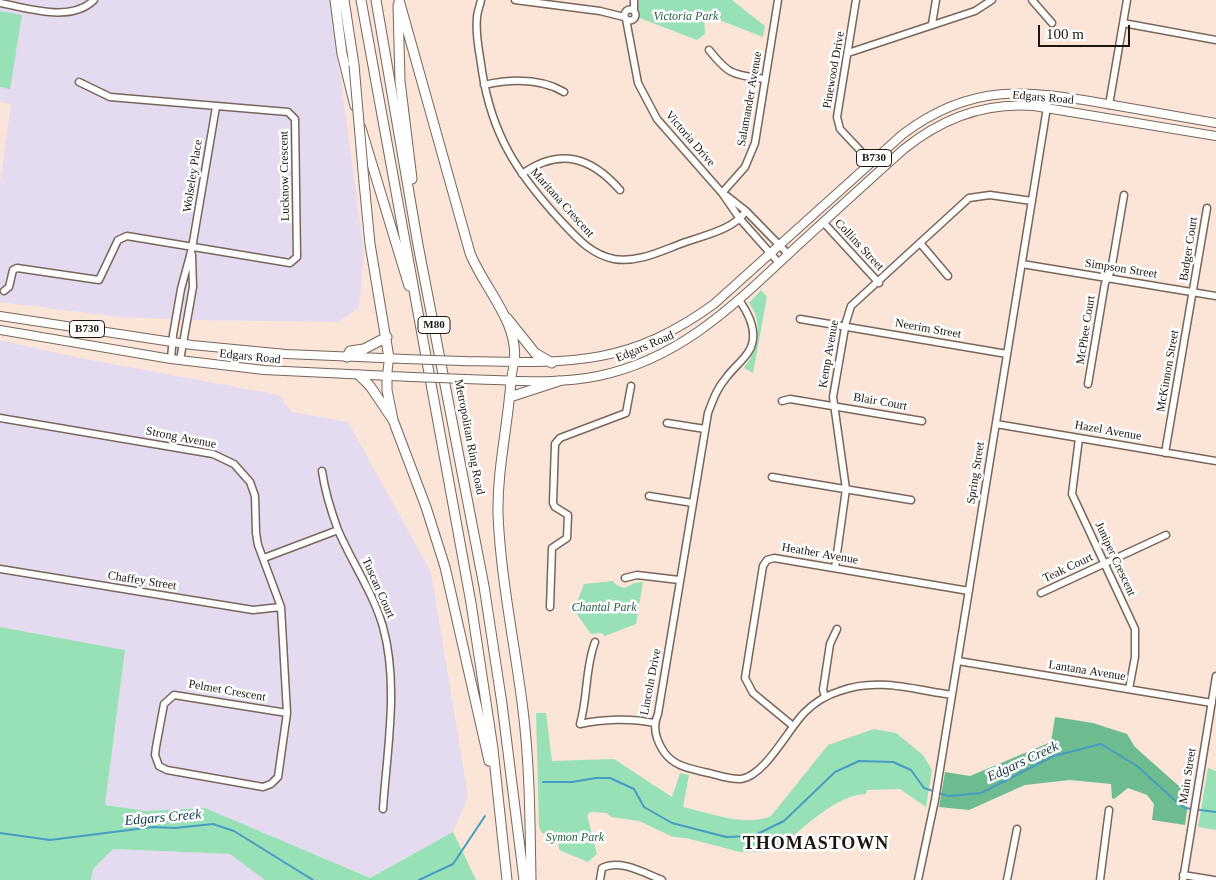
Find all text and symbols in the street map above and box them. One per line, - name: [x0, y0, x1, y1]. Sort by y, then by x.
- park label: Victoria Park: [654, 10, 718, 24]
- scale bar: [1041, 15, 1134, 47]
- text: 100 m: [1046, 26, 1084, 42]
- street label: Pinewood Drive: [820, 30, 848, 110]
- street label: Salamander Avenue: [735, 50, 765, 148]
- street label: Edgars Road: [1012, 88, 1074, 108]
- street label: Victoria Drive: [662, 108, 718, 170]
- street label: Lucknow Crescent: [277, 131, 293, 221]
- street label: Wolseley Place: [180, 139, 206, 213]
- road number: B730: [856, 150, 892, 167]
- street label: Maritana Crescent: [527, 165, 597, 241]
- street label: Collins Street: [831, 216, 887, 274]
- street label: Badger Court: [1177, 216, 1201, 282]
- street label: Simpson Street: [1084, 256, 1158, 282]
- street label: McPhee Court: [1073, 294, 1099, 366]
- road number: M80: [418, 316, 450, 334]
- street label: Neerim Street: [894, 316, 962, 342]
- street label: Kemp Avenue: [816, 319, 842, 389]
- road number: B730: [70, 320, 104, 338]
- street label: Edgars Road: [614, 328, 676, 366]
- street label: McKinnon Street: [1154, 329, 1182, 413]
- street label: Edgars Road: [219, 347, 281, 367]
- street label: Metropolitan Ring Road: [451, 378, 487, 496]
- street label: Blair Court: [852, 390, 908, 414]
- street label: Hazel Avenue: [1074, 418, 1142, 444]
- street label: Strong Avenue: [145, 424, 217, 452]
- street label: Spring Street: [964, 441, 988, 505]
- street label: Juniper Crescent: [1092, 520, 1138, 598]
- street label: Heather Avenue: [781, 540, 859, 568]
- street label: Teak Court: [1041, 550, 1095, 586]
- street label: Tuscan Court: [358, 556, 398, 620]
- street label: Chaffey Street: [107, 568, 177, 594]
- park label: Chantal Park: [572, 601, 636, 615]
- street label: Lincoln Drive: [637, 647, 665, 717]
- street label: Lantana Avenue: [1047, 658, 1127, 684]
- street label: Pelmet Crescent: [187, 677, 267, 705]
- water label: Edgars Creek: [985, 738, 1061, 786]
- street label: Main Street: [1176, 747, 1200, 805]
- water label: Edgars Creek: [124, 806, 202, 830]
- park label: Symon Park: [546, 831, 604, 845]
- district label: THOMASTOWN: [741, 833, 891, 855]

